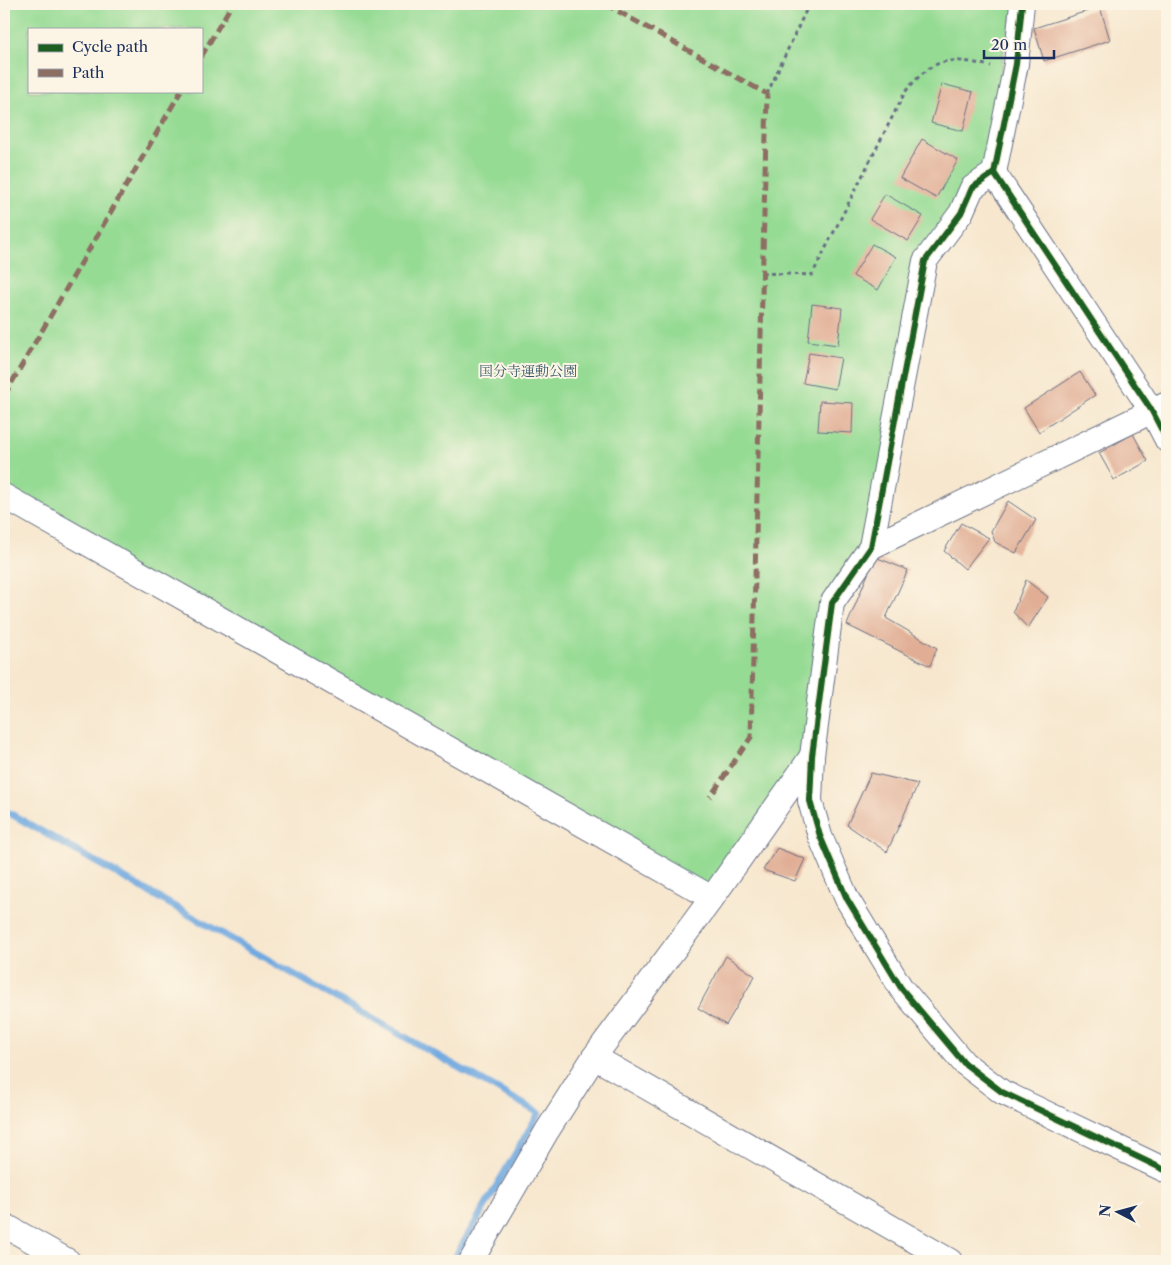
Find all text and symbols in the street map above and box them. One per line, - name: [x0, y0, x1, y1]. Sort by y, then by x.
- legend: [28, 28, 202, 92]
- scale bar: [984, 28, 1054, 60]
- text: 20 m: [991, 35, 1027, 54]
- text: Cycle path: [72, 37, 149, 56]
- text: Path: [72, 63, 105, 82]
- park label: 国分寺運動公園: [479, 362, 577, 380]
- north arrow: [1094, 1188, 1144, 1238]
- text: N: [1095, 1204, 1115, 1218]

